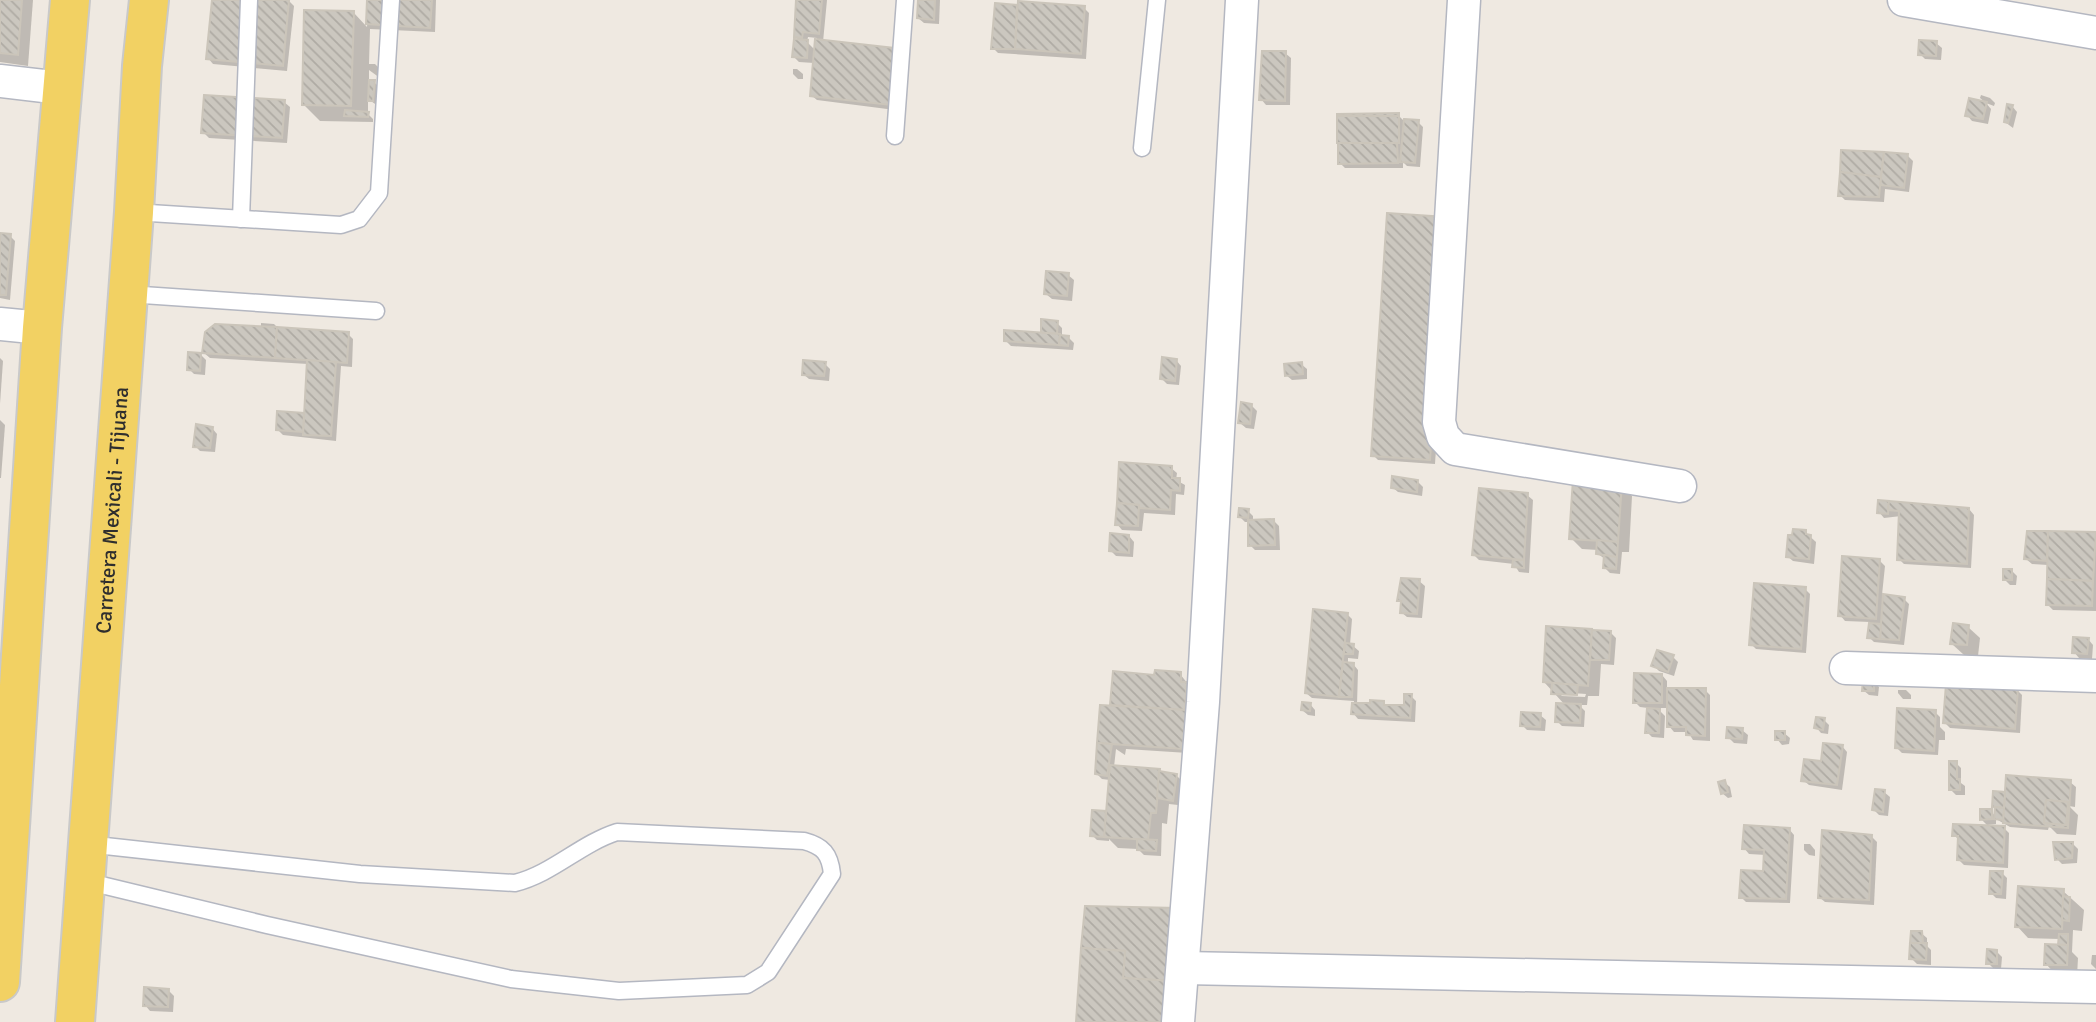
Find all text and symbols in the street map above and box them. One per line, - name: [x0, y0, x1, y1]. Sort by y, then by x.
- street label: Carretera Mexicali - Tijuana: [90, 386, 134, 635]

